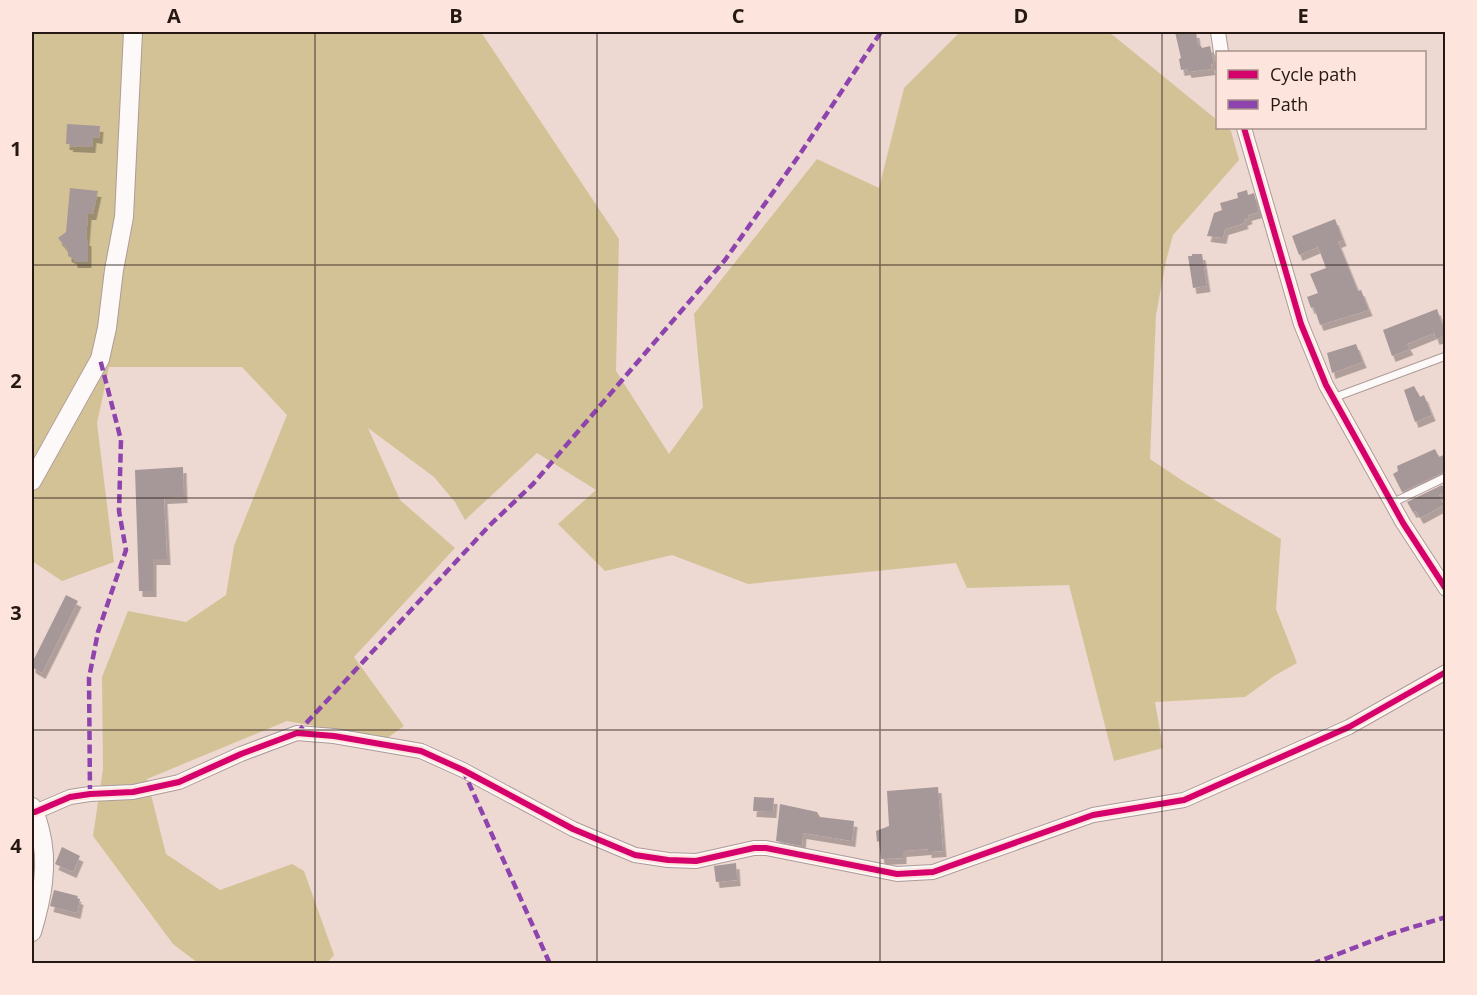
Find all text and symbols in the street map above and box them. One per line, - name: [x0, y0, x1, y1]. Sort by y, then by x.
- text: A: [167, 2, 181, 29]
- text: B: [449, 2, 463, 29]
- text: C: [732, 2, 745, 29]
- text: D: [1014, 2, 1028, 29]
- text: E: [1297, 2, 1309, 29]
- legend: [1216, 51, 1426, 129]
- text: Cycle path: [1270, 62, 1357, 86]
- text: Path: [1270, 92, 1308, 116]
- text: 1: [10, 135, 22, 162]
- text: 2: [10, 367, 22, 394]
- text: 3: [10, 599, 22, 626]
- text: 4: [10, 832, 22, 859]

